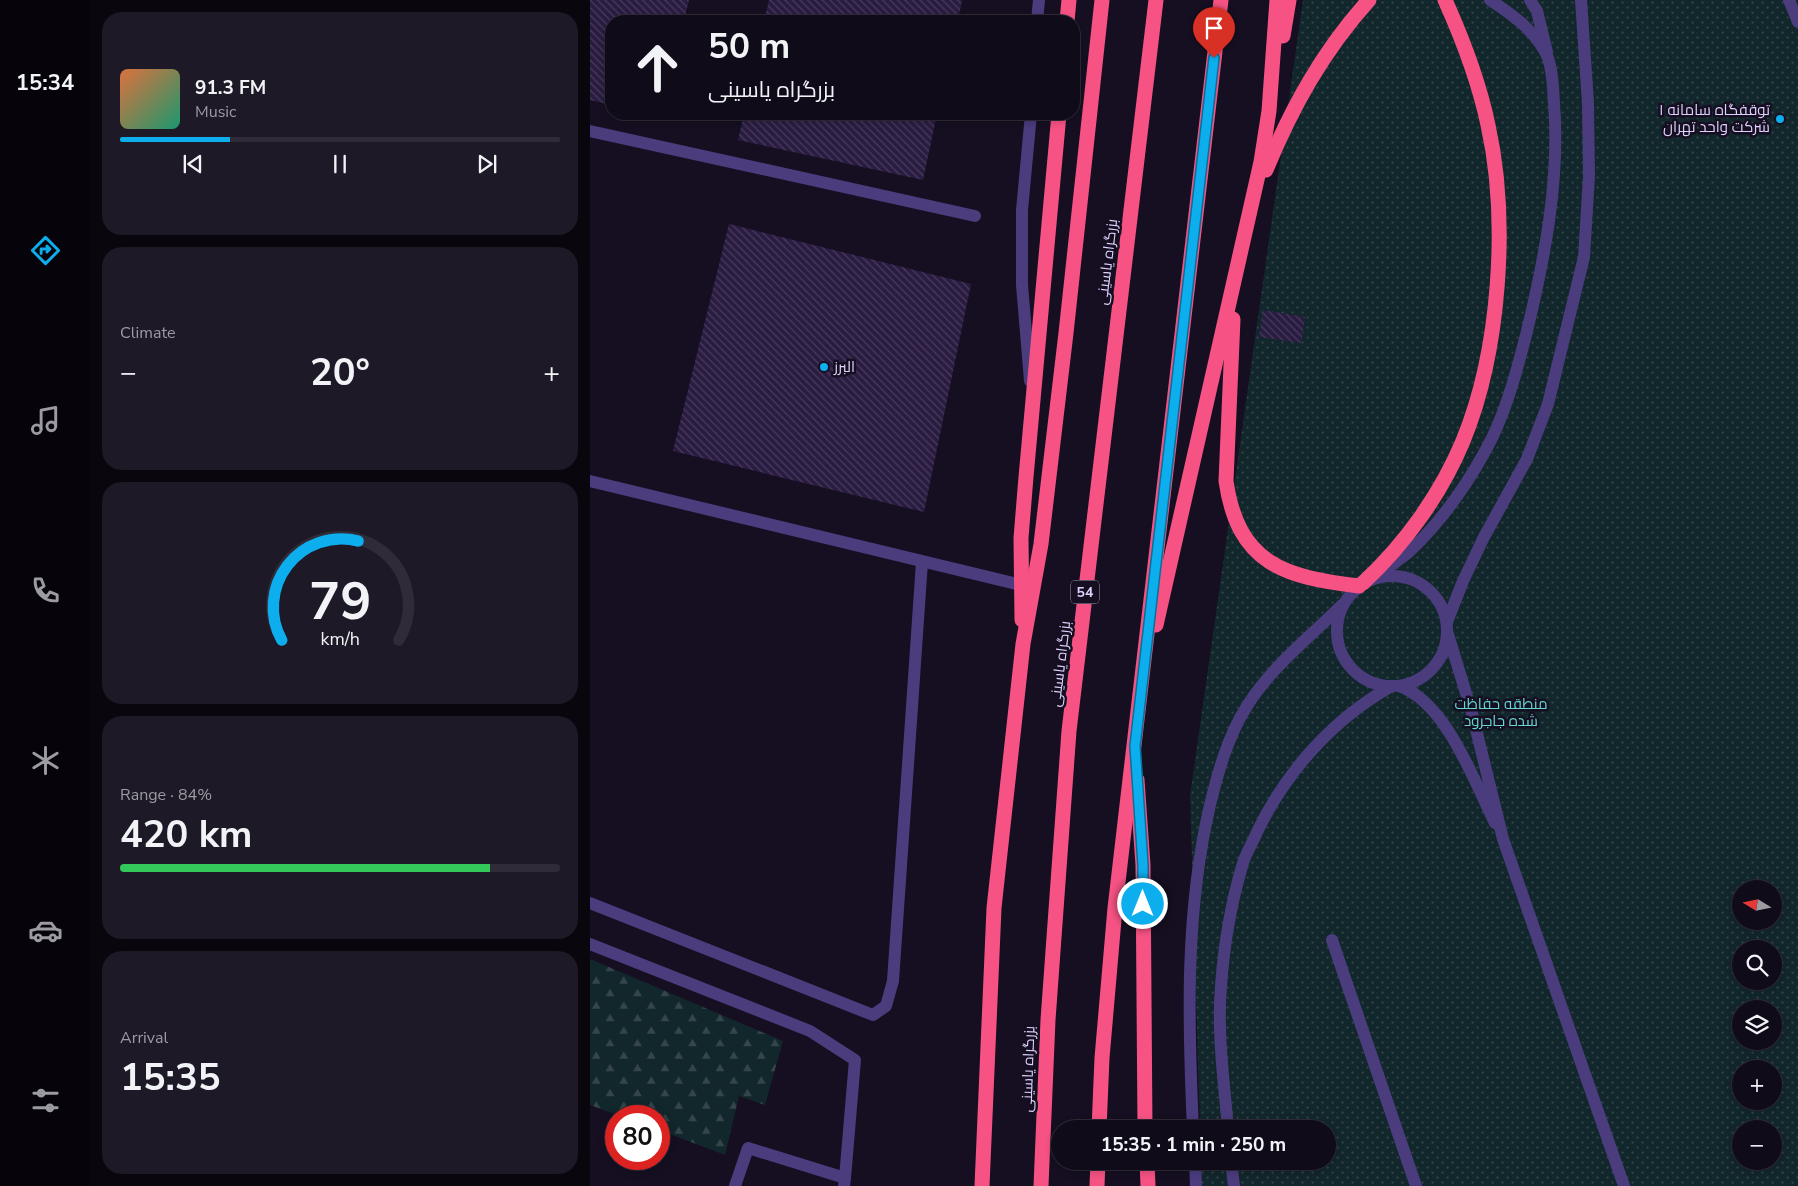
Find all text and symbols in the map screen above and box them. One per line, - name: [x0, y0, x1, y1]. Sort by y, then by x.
- pin: [1193, 7, 1235, 58]
- icon: arrive: [1200, 14, 1228, 42]
- text: 50 m: [708, 23, 790, 70]
- icon: ahead: [625, 35, 690, 100]
- text: 15:34: [16, 68, 74, 98]
- text: 91.3 FM: [195, 75, 266, 101]
- text: بزرگراه یاسینی: [708, 75, 835, 105]
- place label: توقفگاه سامانه ۱ شرکت واحد تهران: [1659, 100, 1770, 137]
- text: Music: [195, 101, 236, 123]
- marker: توقفگاه سامانه ۱ شرکت واحد تهران: [1774, 113, 1786, 125]
- icon: previous: [179, 150, 207, 178]
- icon: pause: [326, 150, 354, 178]
- icon: next: [473, 150, 501, 178]
- street label: بزرگراه یاسینی: [1092, 218, 1122, 306]
- icon: directions: [28, 233, 63, 268]
- text: Climate: [120, 322, 175, 344]
- text: 20°: [310, 347, 370, 398]
- text: −: [120, 354, 137, 392]
- text: +: [543, 354, 560, 392]
- place label: البرز: [833, 357, 855, 377]
- marker: البرز: [818, 361, 830, 373]
- icon: music: [28, 403, 63, 438]
- text: 79: [309, 566, 371, 637]
- icon: phone: [28, 573, 63, 608]
- road number: 54: [1071, 580, 1099, 604]
- street label: بزرگراه یاسینی: [1045, 620, 1075, 708]
- text: km/h: [320, 627, 360, 651]
- park label: منطقه حفاظت شده جاجرود: [1454, 694, 1548, 731]
- icon: climate: [28, 743, 63, 778]
- text: Range · 84%: [120, 784, 212, 806]
- text: 420 km: [120, 809, 252, 860]
- position arrow: [1116, 877, 1168, 929]
- north arrow: [1732, 880, 1782, 930]
- map controls: [1732, 880, 1782, 1170]
- icon: car: [28, 913, 63, 948]
- button: search: [1732, 940, 1782, 990]
- button: layers: [1732, 1000, 1782, 1050]
- street label: بزرگراه یاسینی: [1016, 1025, 1040, 1113]
- text: Arrival: [120, 1027, 168, 1049]
- text: 15:35: [120, 1052, 221, 1103]
- button: +: [1732, 1060, 1782, 1110]
- icon: filters: [28, 1083, 63, 1118]
- speed limit sign: 80: [605, 1105, 670, 1170]
- button: −: [1732, 1120, 1782, 1170]
- text: 15:35 · 1 min · 250 m: [1101, 1132, 1286, 1158]

